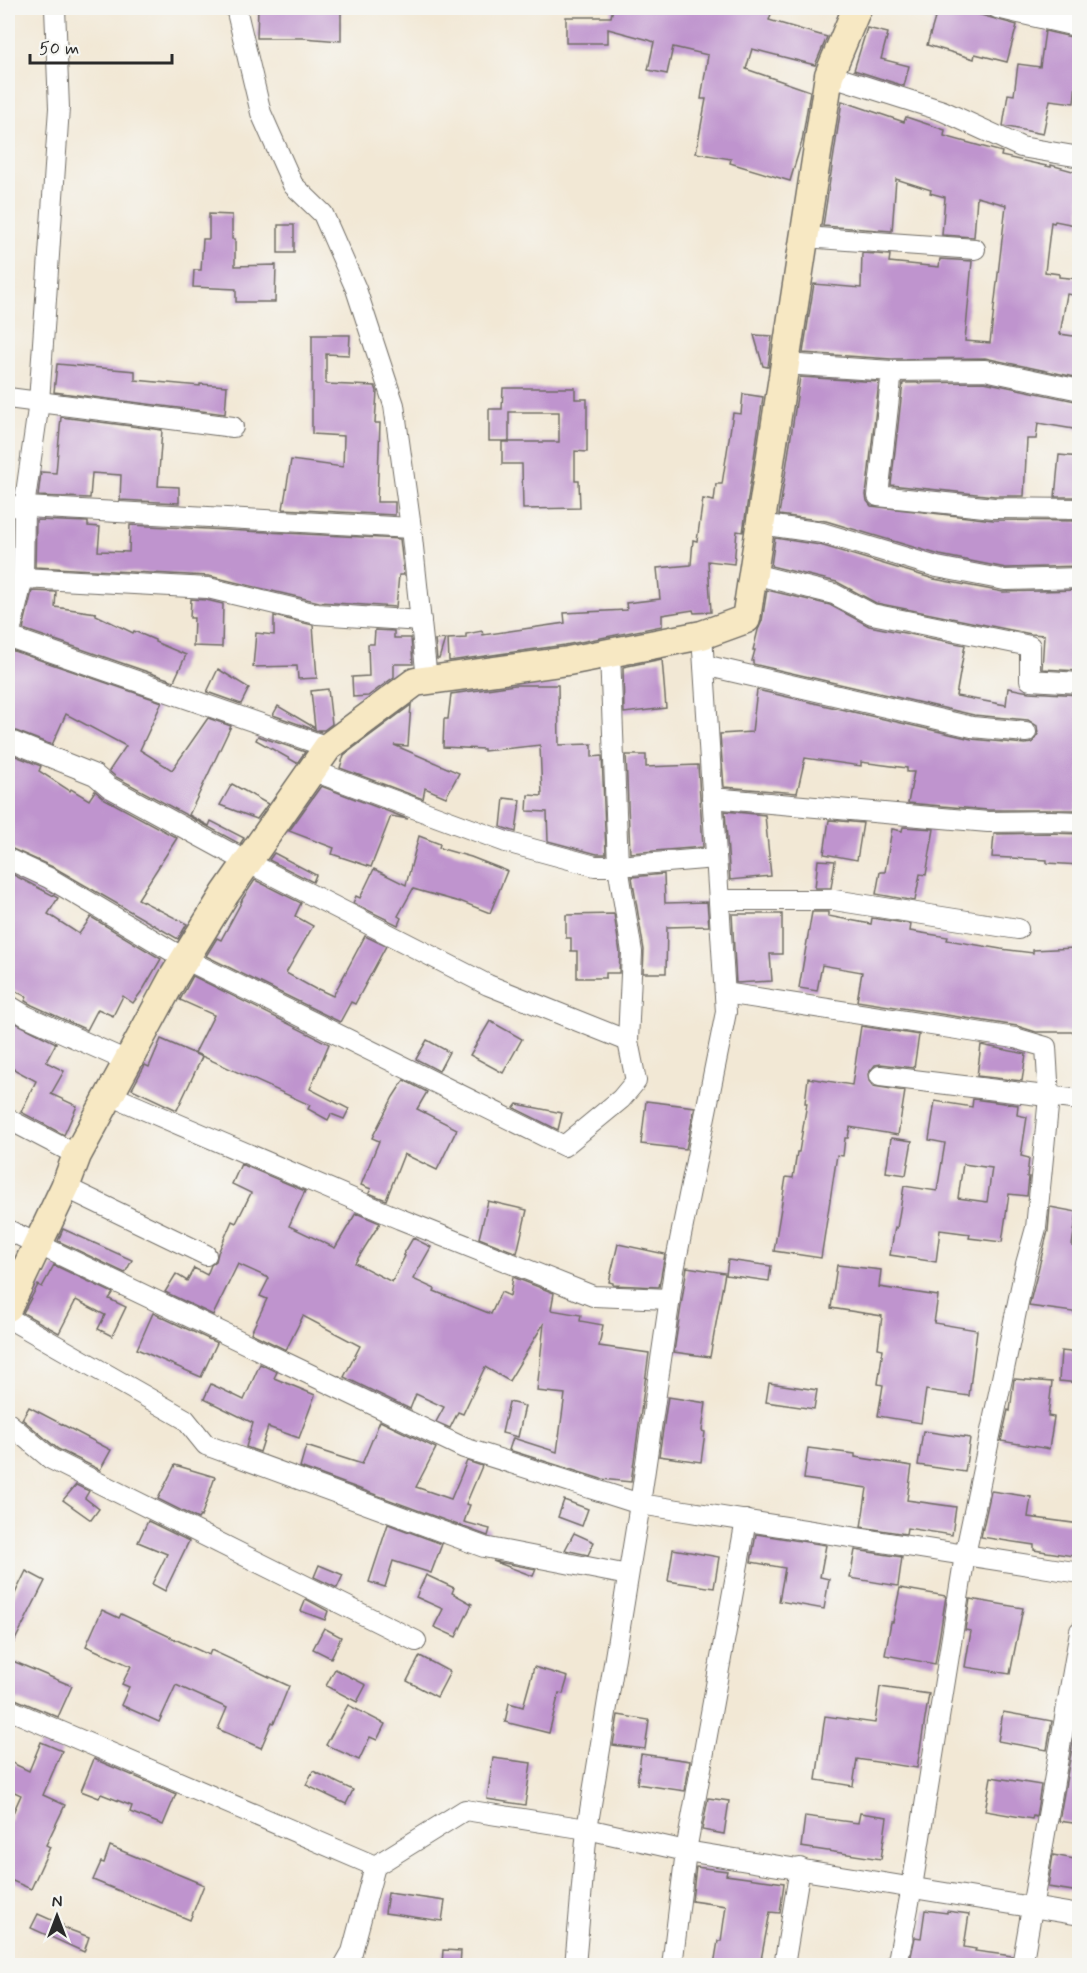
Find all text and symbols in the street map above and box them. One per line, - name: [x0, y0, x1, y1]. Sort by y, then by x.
- scale bar: [30, 27, 172, 65]
- text: 50 m: [39, 37, 79, 61]
- north arrow: [27, 1886, 87, 1946]
- text: N: [52, 1892, 62, 1913]

